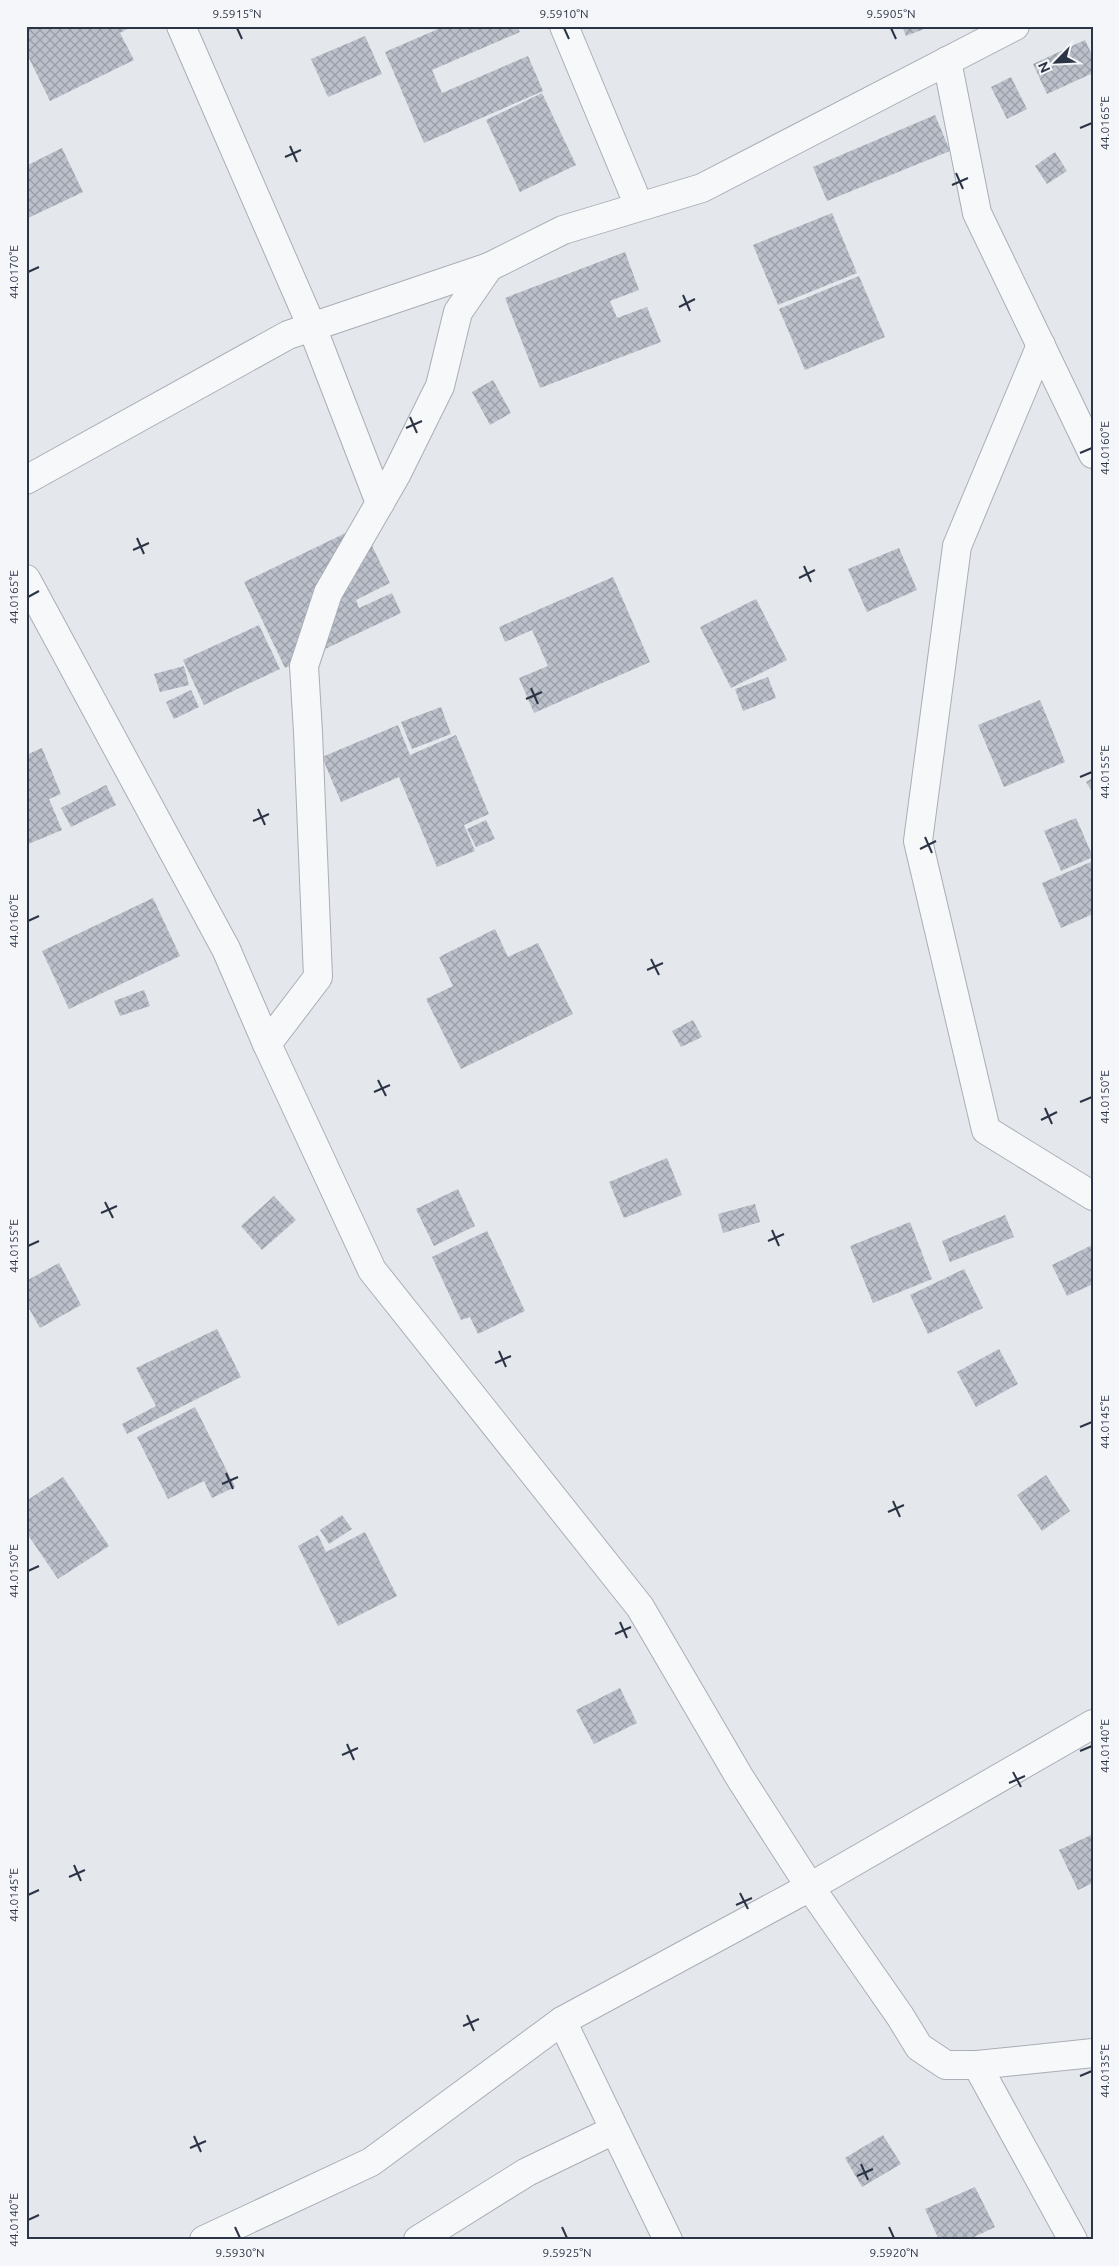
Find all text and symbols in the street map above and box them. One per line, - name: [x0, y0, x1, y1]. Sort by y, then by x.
- text: 9.5915°N: [212, 7, 262, 20]
- text: 9.5910°N: [539, 7, 589, 20]
- text: 9.5905°N: [866, 7, 916, 20]
- north arrow: [1032, 38, 1082, 88]
- text: N: [1035, 59, 1054, 75]
- text: 44.0165°E: [1098, 96, 1111, 150]
- text: 44.0170°E: [7, 245, 20, 299]
- text: 44.0160°E: [1098, 421, 1111, 475]
- text: 44.0165°E: [7, 570, 20, 624]
- text: 44.0155°E: [1098, 745, 1111, 799]
- text: 44.0160°E: [7, 894, 20, 948]
- text: 44.0150°E: [1098, 1070, 1111, 1124]
- text: 44.0155°E: [7, 1219, 20, 1273]
- text: 44.0145°E: [1098, 1395, 1111, 1449]
- text: 44.0150°E: [7, 1544, 20, 1598]
- text: 44.0140°E: [1098, 1719, 1111, 1773]
- text: 44.0145°E: [7, 1868, 20, 1922]
- text: 44.0135°E: [1098, 2044, 1111, 2098]
- text: 44.0140°E: [7, 2193, 20, 2247]
- text: 9.5930°N: [215, 2246, 265, 2259]
- text: 9.5925°N: [542, 2246, 592, 2259]
- text: 9.5920°N: [869, 2246, 919, 2259]

